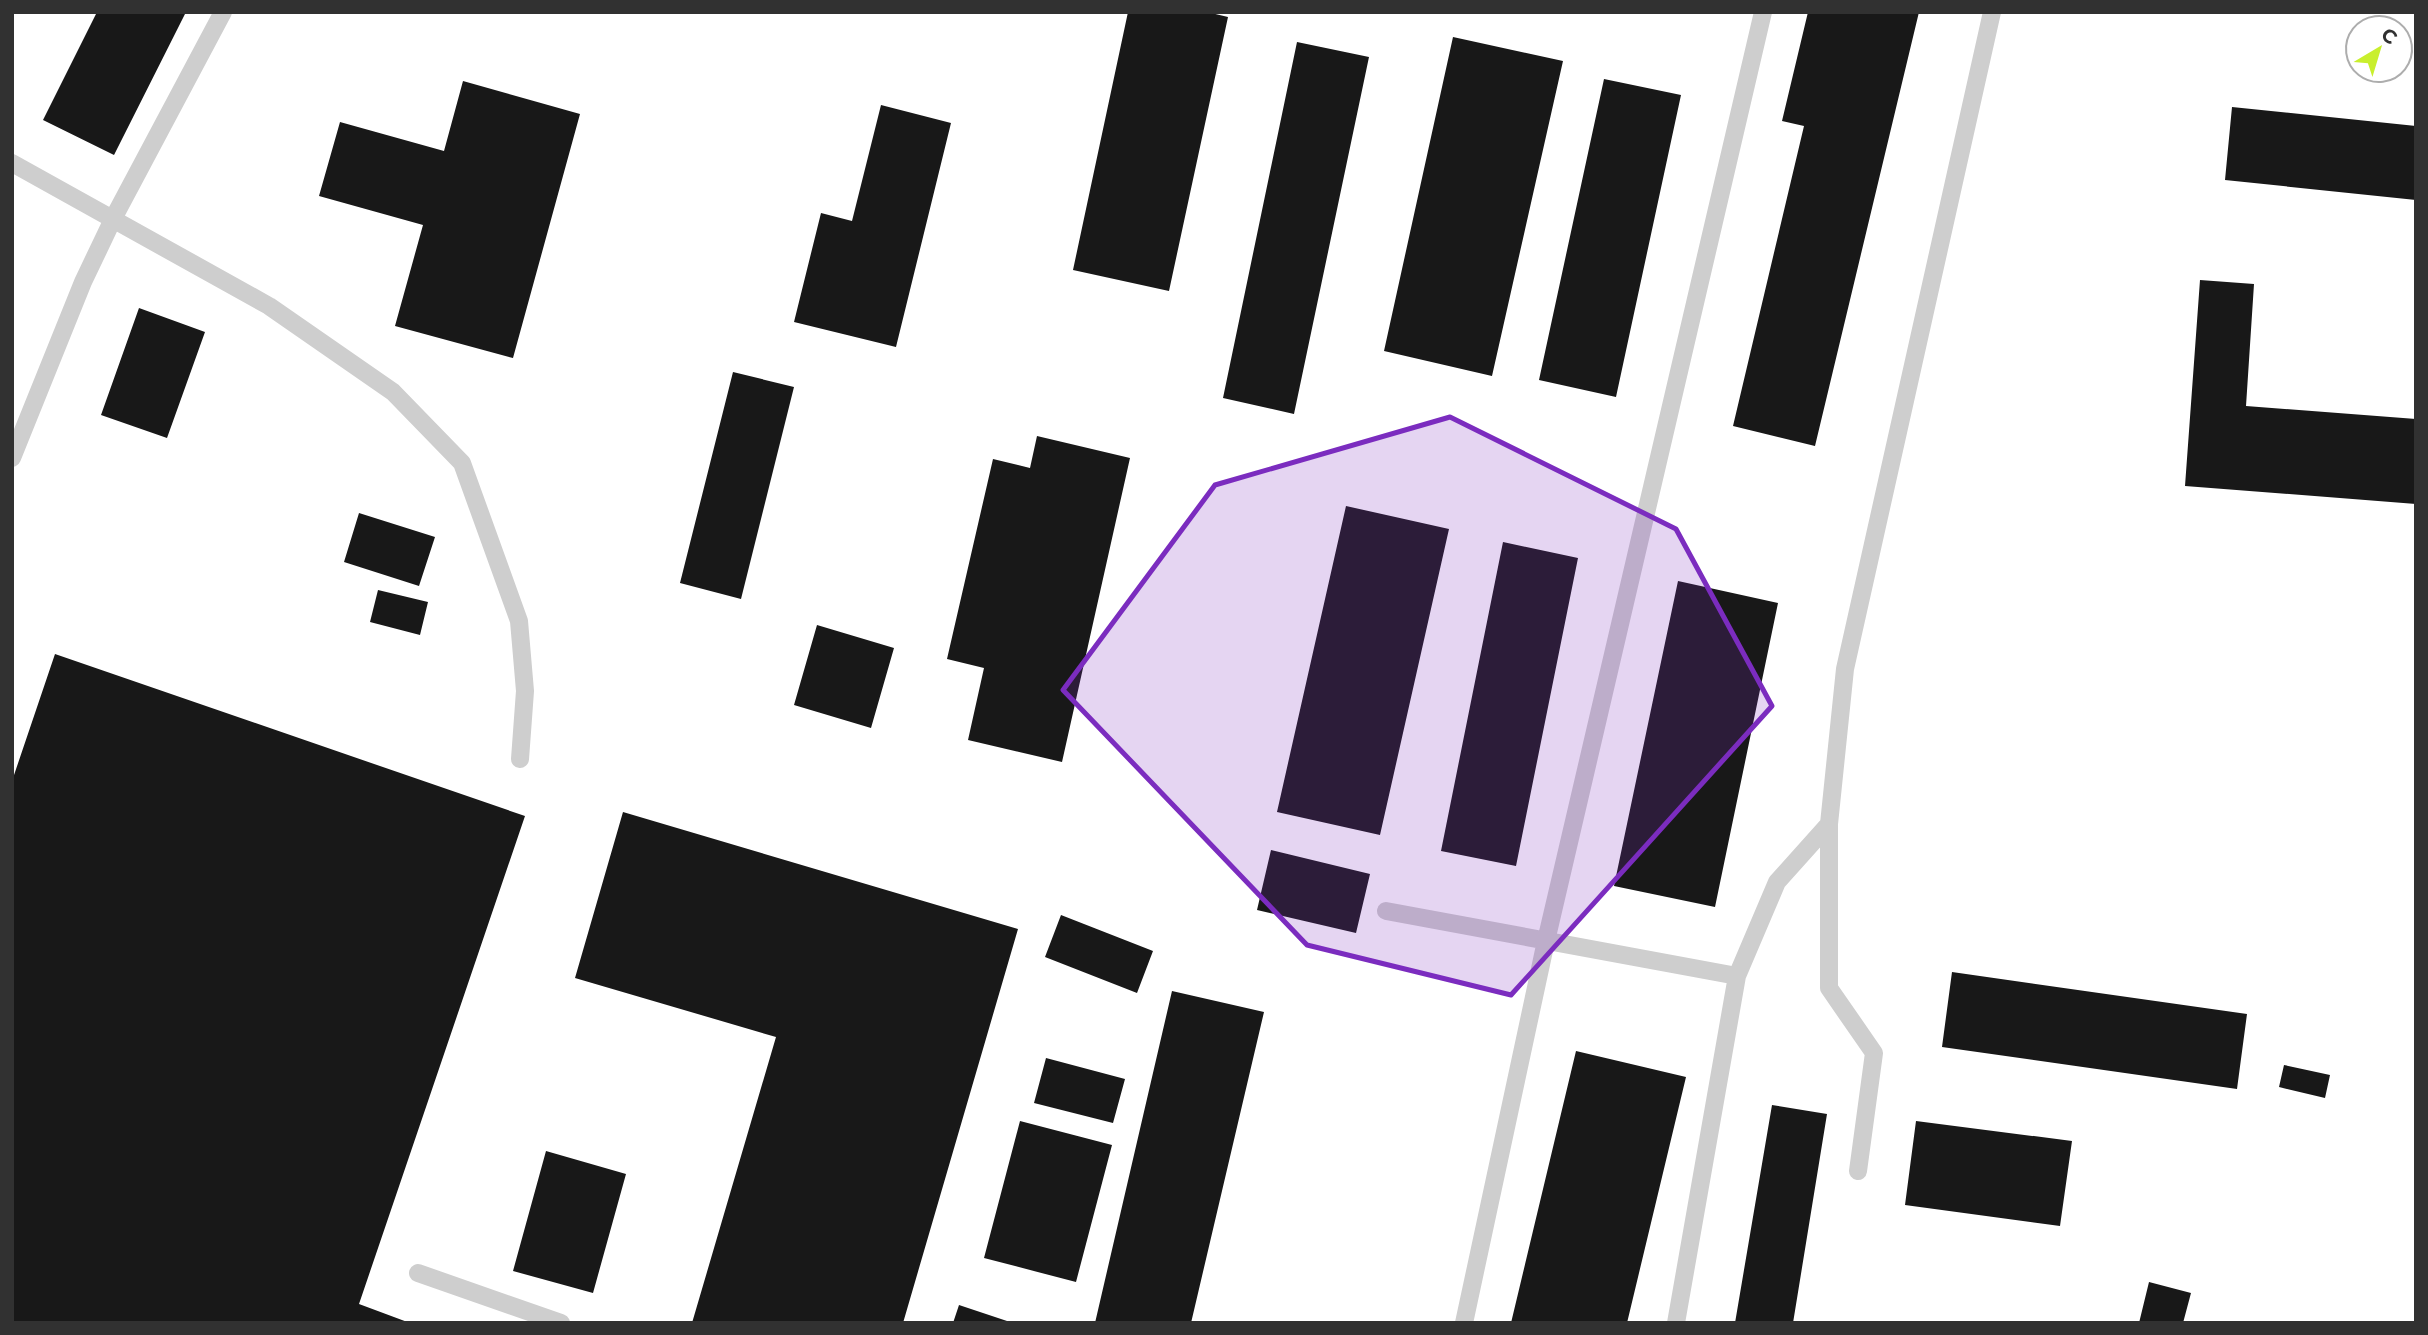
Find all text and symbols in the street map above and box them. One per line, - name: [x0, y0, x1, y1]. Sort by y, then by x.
- north arrow: [2344, 14, 2414, 84]
- text: С: [2377, 23, 2402, 49]

